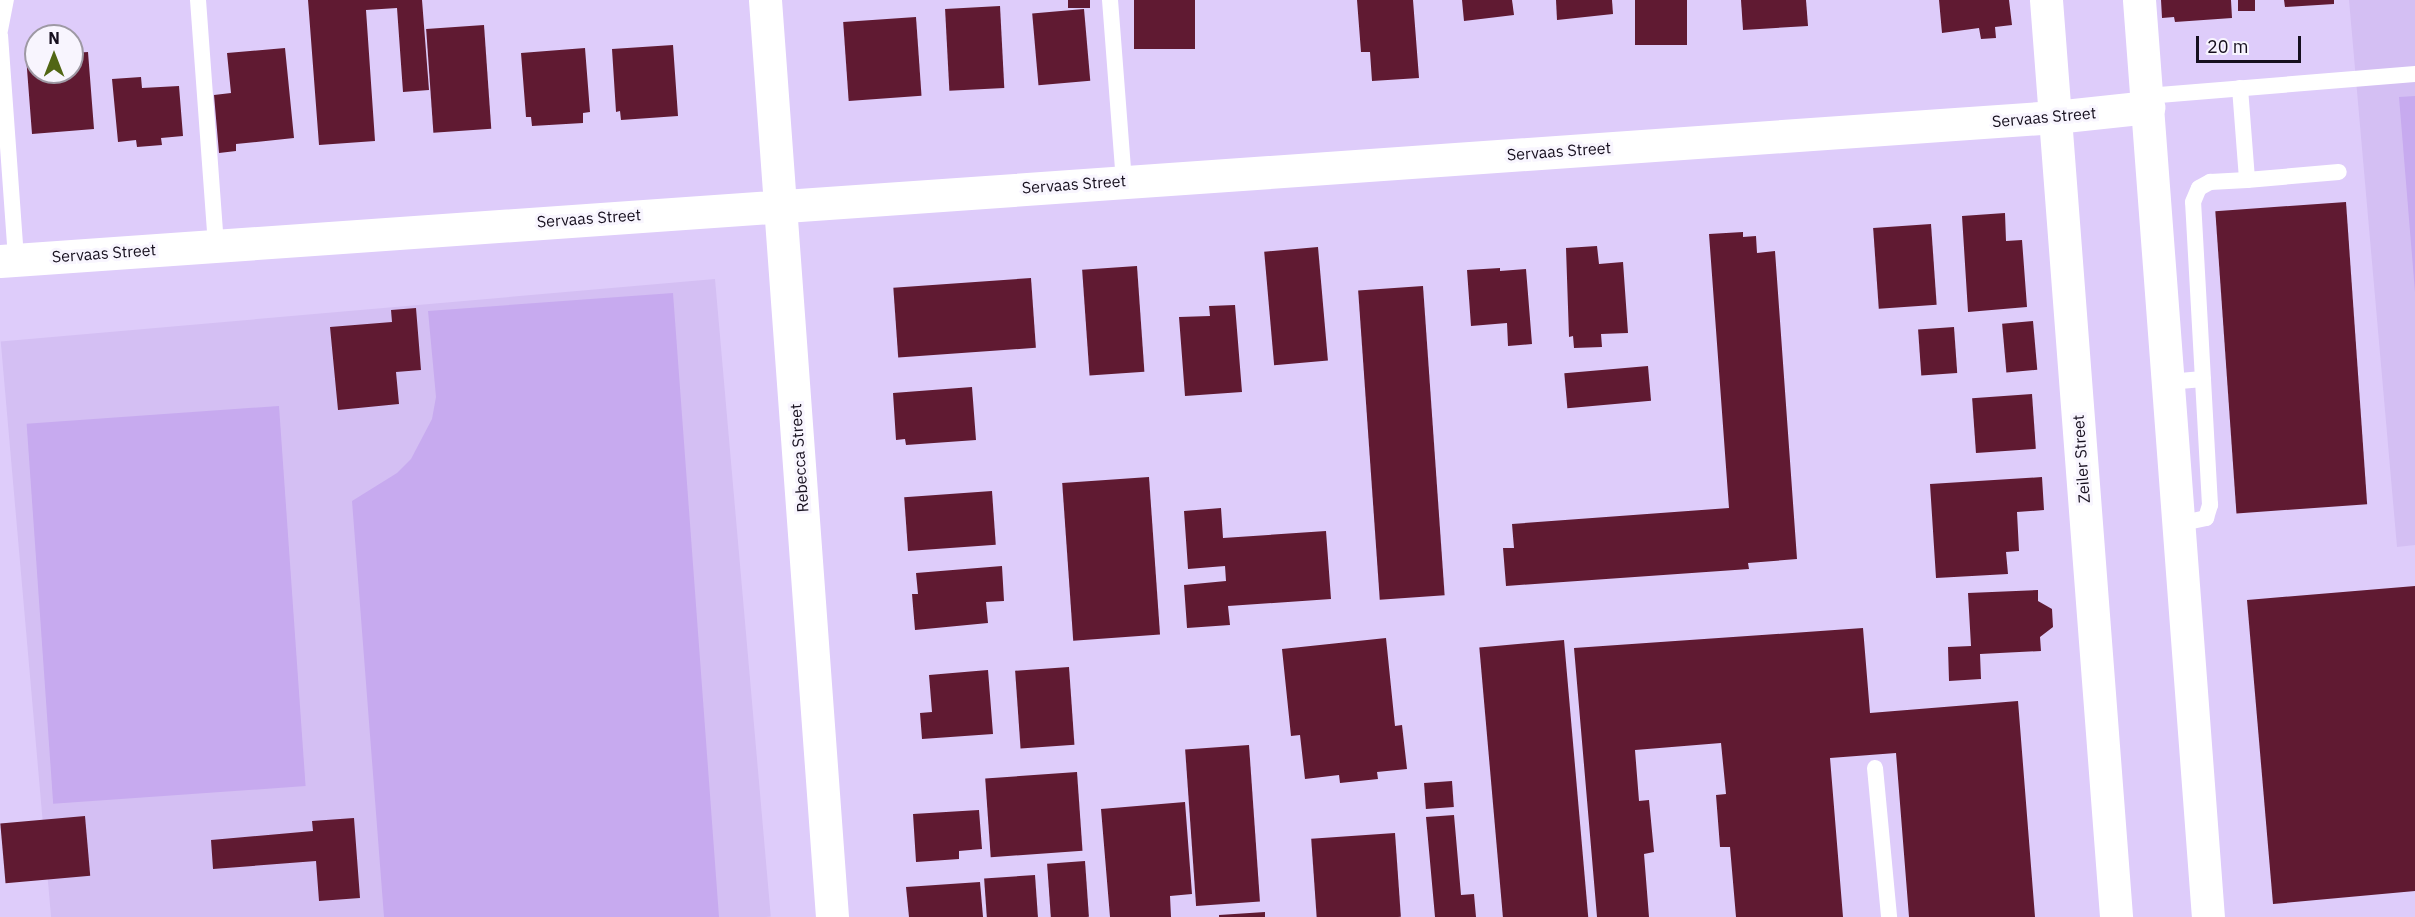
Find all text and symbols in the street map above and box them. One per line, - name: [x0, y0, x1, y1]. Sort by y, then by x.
- north arrow: [24, 24, 84, 84]
- scale bar: [2199, 24, 2304, 62]
- text: N: [48, 28, 60, 48]
- text: 20 m: [2207, 35, 2249, 58]
- street label: Servaas Street: [1991, 103, 2097, 131]
- street label: Servaas Street: [1506, 138, 1612, 164]
- street label: Servaas Street: [1021, 171, 1127, 197]
- street label: Servaas Street: [536, 205, 642, 231]
- street label: Servaas Street: [51, 240, 157, 266]
- street label: Rebecca Street: [786, 403, 812, 513]
- street label: Zeiler Street: [2068, 414, 2094, 504]

